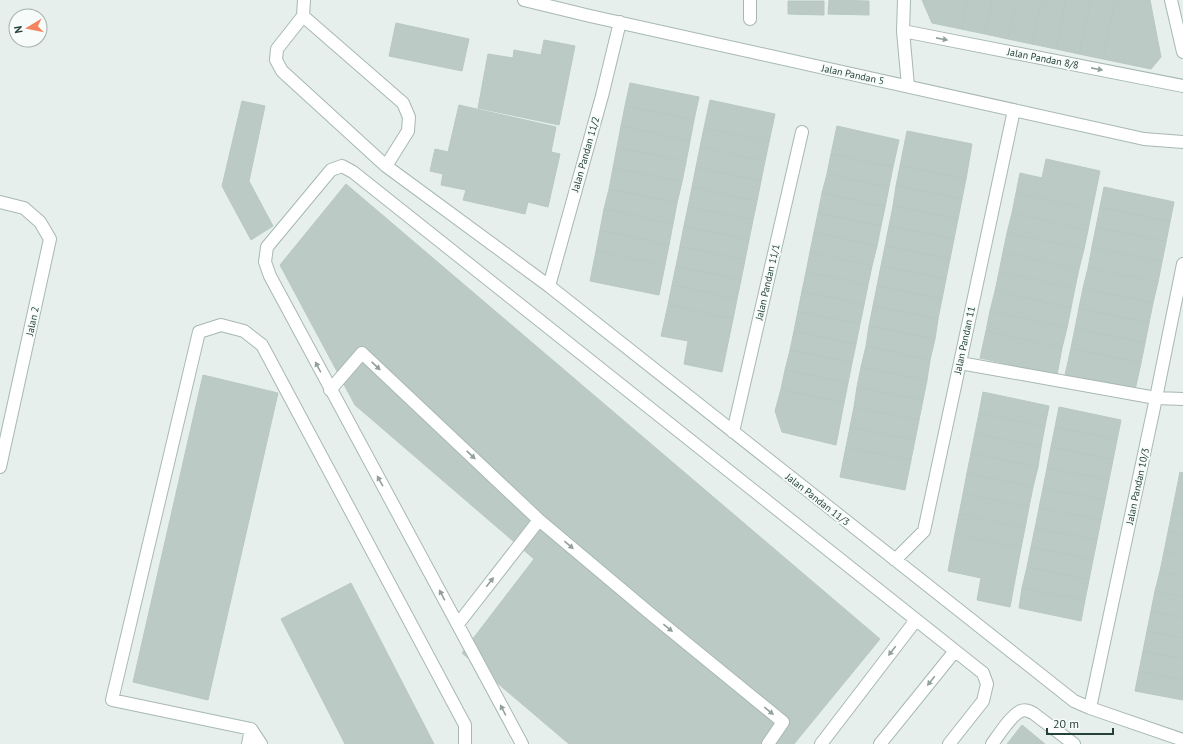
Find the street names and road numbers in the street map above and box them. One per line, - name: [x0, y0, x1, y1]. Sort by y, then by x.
- street label: Jalan Pandan 8/8: [1005, 45, 1080, 72]
- street label: Jalan Pandan 5: [820, 61, 885, 87]
- street label: Jalan Pandan 11/2: [568, 115, 602, 194]
- street label: Jalan Pandan 11/1: [752, 243, 783, 323]
- street label: Jalan 2: [23, 305, 42, 338]
- street label: Jalan Pandan 11: [951, 305, 978, 376]
- street label: Jalan Pandan 10/3: [1123, 447, 1152, 527]
- street label: Jalan Pandan 11/3: [782, 470, 852, 529]

